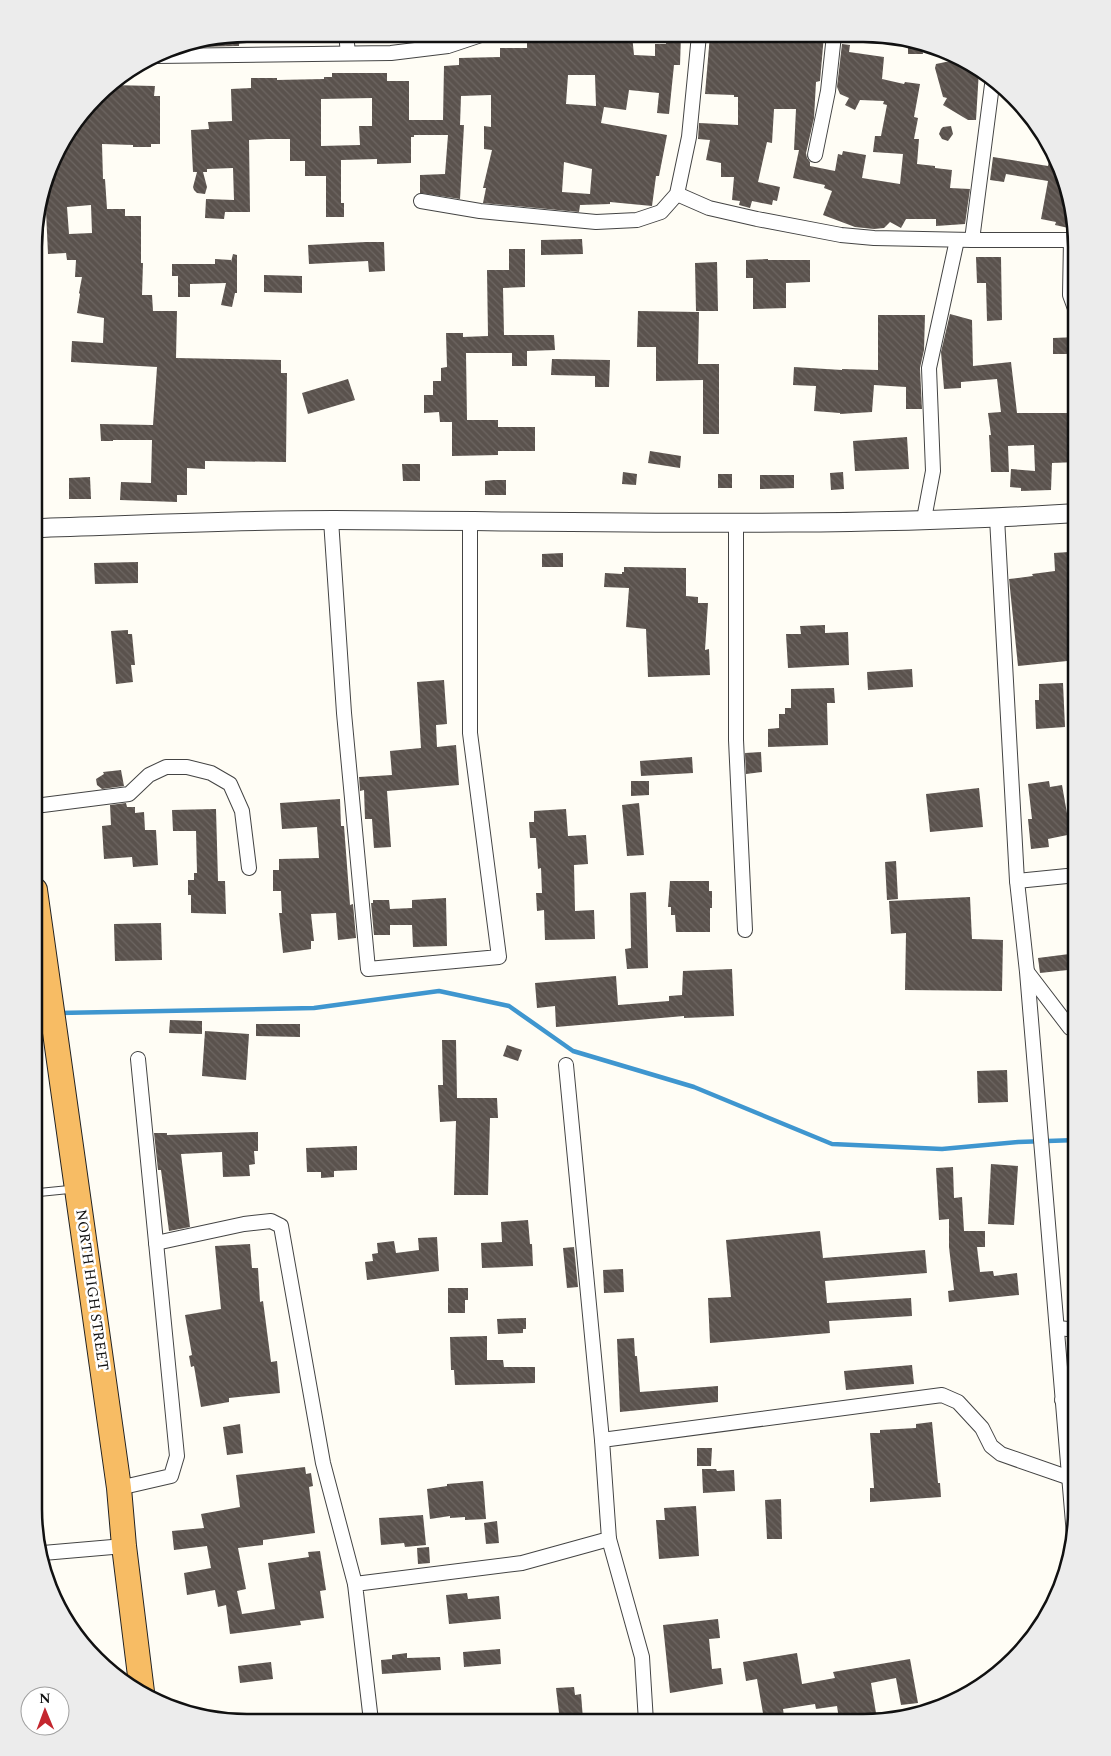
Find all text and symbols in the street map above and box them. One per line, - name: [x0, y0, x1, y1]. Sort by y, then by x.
- street label: NORTH HIGH STREET: [69, 1208, 115, 1372]
- north arrow: [20, 1686, 70, 1736]
- text: N: [39, 1688, 51, 1709]

